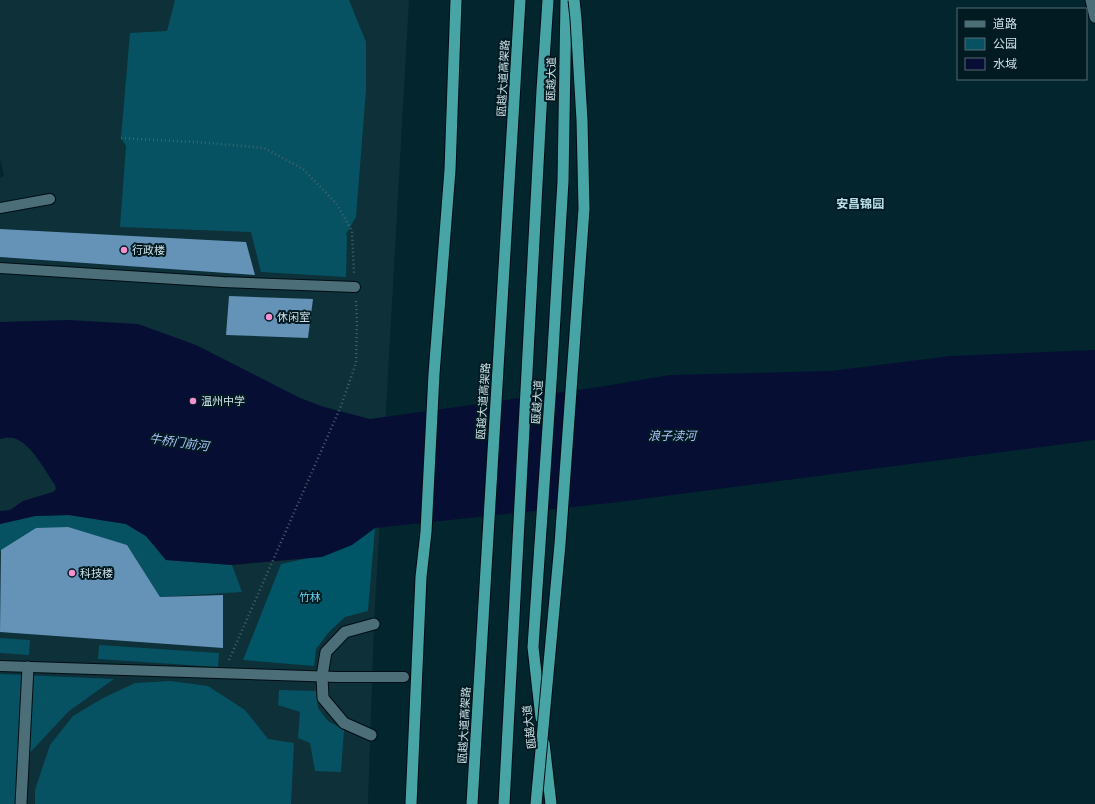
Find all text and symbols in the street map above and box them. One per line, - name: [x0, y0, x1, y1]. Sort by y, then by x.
- legend: [957, 8, 1087, 80]
- text: 道路: [993, 16, 1017, 31]
- text: 公园: [993, 36, 1017, 51]
- street label: 瓯越大道高架路: [494, 39, 512, 117]
- text: 水域: [993, 56, 1017, 71]
- street label: 瓯越大道: [544, 57, 558, 101]
- district label: 安昌锦园: [836, 196, 884, 211]
- place label: 行政楼: [132, 243, 165, 257]
- marker: 行政楼: [119, 245, 129, 255]
- place label: 休闲室: [277, 310, 310, 324]
- marker: 休闲室: [264, 312, 274, 322]
- street label: 瓯越大道高架路: [473, 362, 493, 440]
- street label: 瓯越大道: [528, 380, 546, 424]
- place label: 温州中学: [201, 394, 245, 408]
- marker: 温州中学: [188, 396, 198, 406]
- water label: 浪子渎河: [648, 428, 698, 443]
- water label: 牛桥门前河: [148, 430, 212, 454]
- place label: 科技楼: [80, 566, 113, 580]
- marker: 科技楼: [67, 568, 77, 578]
- park label: 竹林: [299, 590, 321, 604]
- street label: 瓯越大道高架路: [455, 686, 473, 764]
- street label: 瓯越大道: [519, 704, 539, 750]

